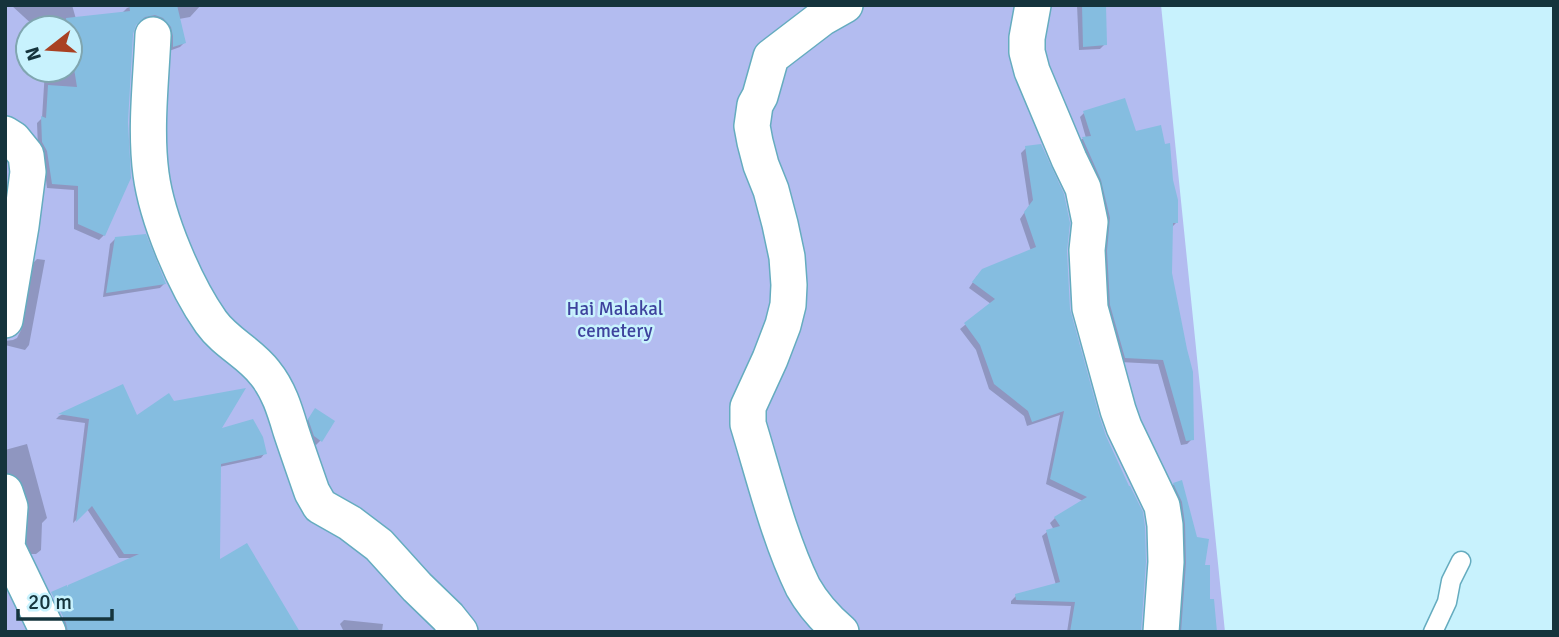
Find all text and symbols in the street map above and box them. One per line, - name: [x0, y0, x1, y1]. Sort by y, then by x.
- north arrow: [14, 14, 84, 84]
- text: N: [20, 44, 47, 64]
- park label: Hai Malakal cemetery: [567, 297, 663, 343]
- scale bar: [18, 578, 112, 622]
- text: 20 m: [28, 589, 72, 615]

